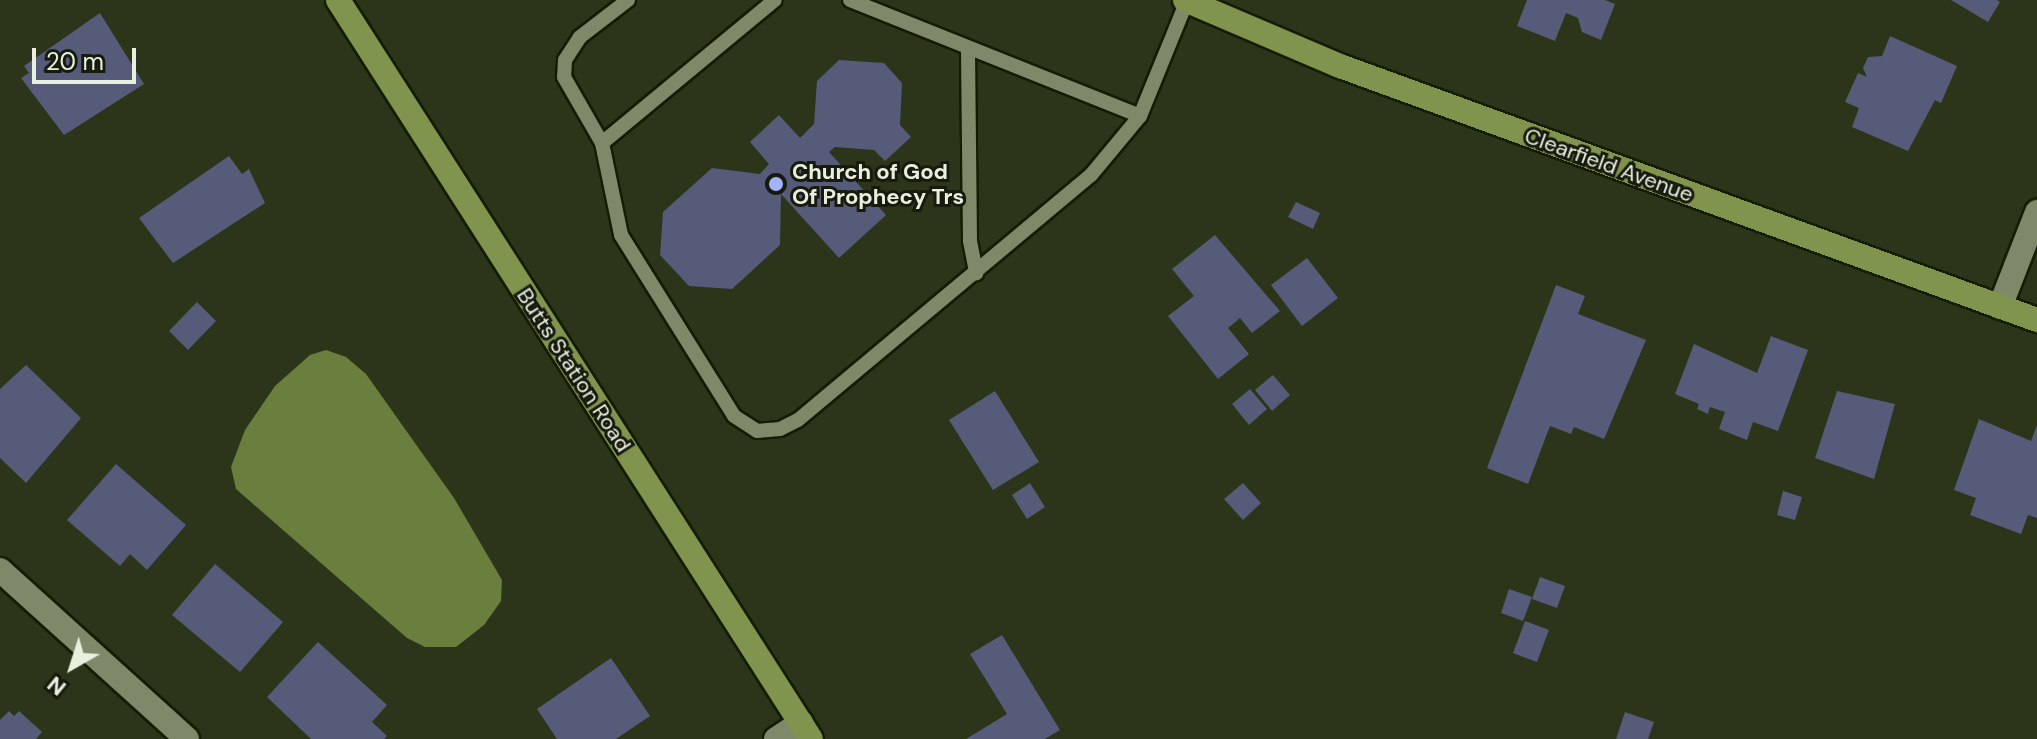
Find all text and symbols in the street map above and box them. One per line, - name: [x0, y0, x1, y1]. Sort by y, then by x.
- scale bar: [36, 32, 140, 82]
- text: 20 m: [46, 46, 104, 77]
- street label: Clearfield Avenue: [1521, 122, 1697, 208]
- place label: Church of God Of Prophecy Trs: [792, 158, 964, 210]
- marker: Church of God Of Prophecy Trs: [767, 175, 785, 193]
- street label: Butts Station Road: [511, 283, 637, 457]
- north arrow: [32, 627, 112, 707]
- text: N: [41, 670, 72, 702]

